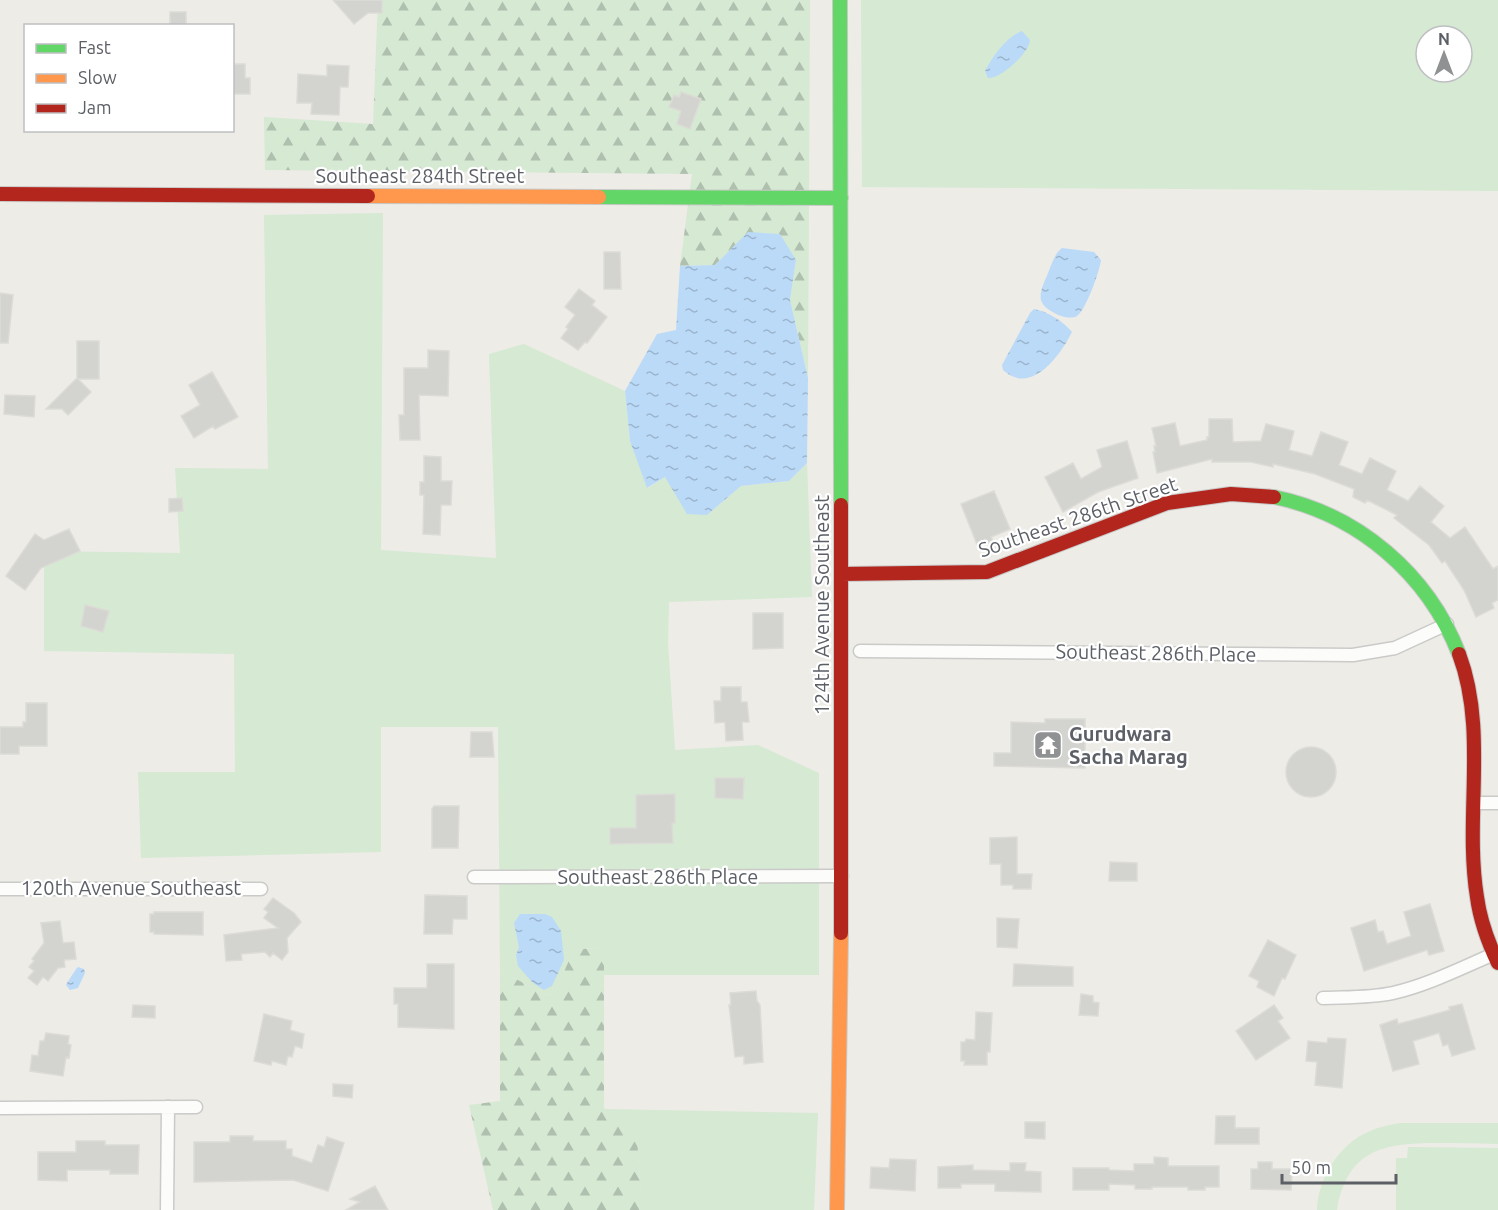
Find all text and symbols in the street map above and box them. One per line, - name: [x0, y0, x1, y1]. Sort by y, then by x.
- legend: [24, 24, 234, 132]
- north arrow: [1414, 24, 1474, 84]
- text: N: [1438, 30, 1450, 48]
- text: Fast: [78, 37, 111, 57]
- text: Slow: [78, 67, 117, 87]
- text: Jam: [78, 97, 112, 117]
- street label: Southeast 284th Street: [316, 164, 525, 187]
- street label: Southeast 286th Street: [975, 472, 1180, 561]
- street label: 124th Avenue Southeast: [810, 495, 833, 715]
- street label: Southeast 286th Place: [1055, 639, 1257, 666]
- place label: Gurudwara Sacha Marag: [1069, 722, 1188, 768]
- temple icon: Gurudwara Sacha Marag: [1032, 729, 1064, 761]
- street label: Southeast 286th Place: [558, 865, 758, 888]
- street label: 120th Avenue Southeast: [21, 876, 241, 899]
- scale bar: [1282, 1147, 1396, 1185]
- text: 50 m: [1291, 1157, 1331, 1177]

